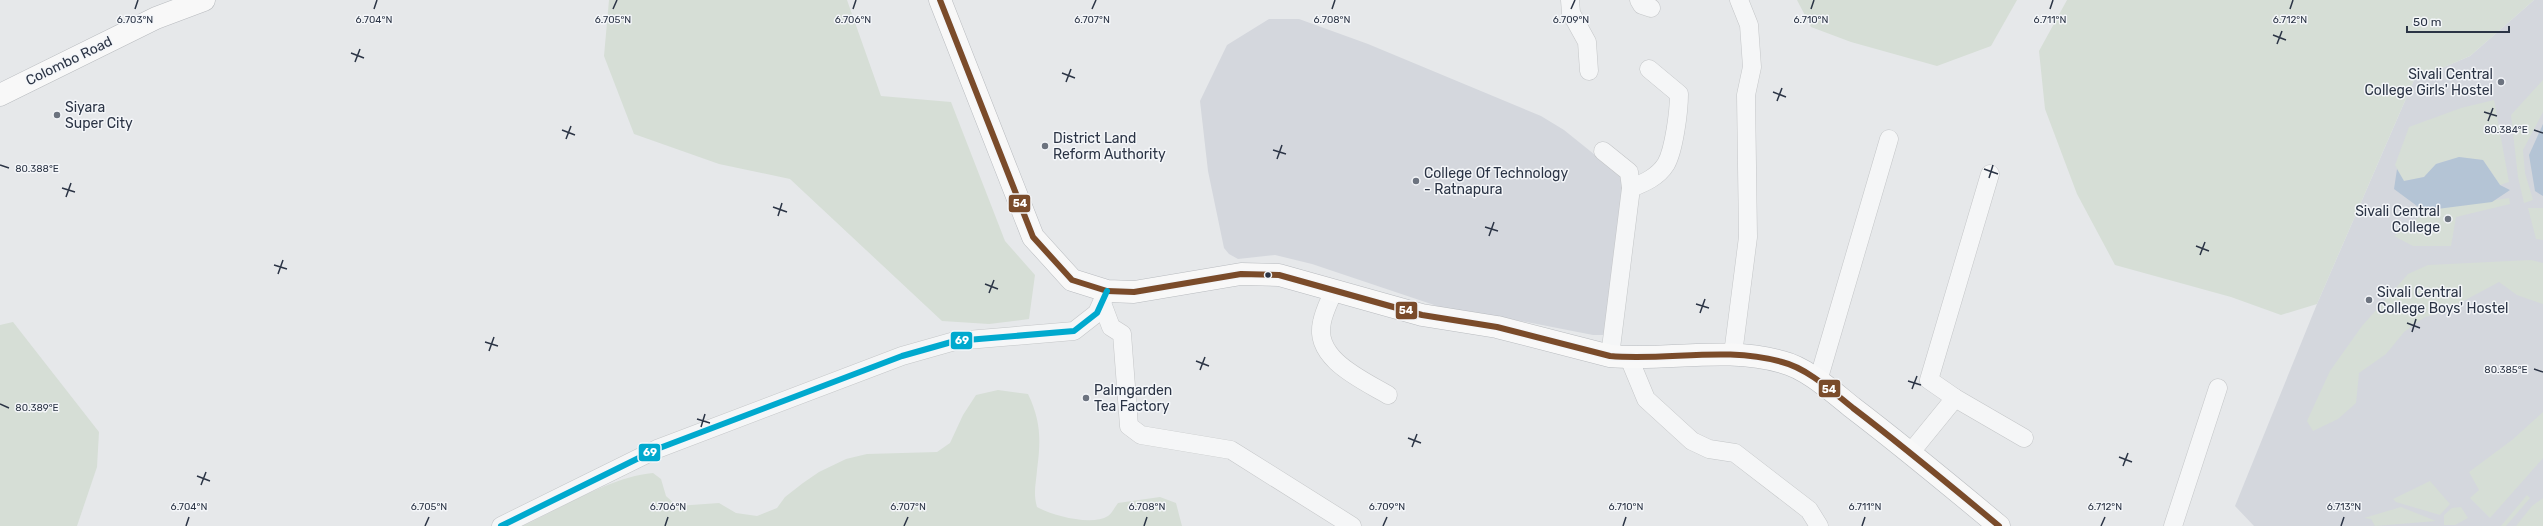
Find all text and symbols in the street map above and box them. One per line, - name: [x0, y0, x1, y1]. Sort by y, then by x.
- scale bar: [2407, 8, 2509, 34]
- text: 6.703°N: [117, 14, 153, 26]
- text: 6.704°N: [356, 14, 392, 26]
- text: 6.705°N: [595, 14, 631, 26]
- text: 6.706°N: [835, 14, 871, 26]
- text: 6.707°N: [1074, 14, 1110, 26]
- text: 6.708°N: [1314, 14, 1351, 26]
- text: 6.709°N: [1553, 14, 1589, 26]
- text: 6.710°N: [1794, 14, 1828, 26]
- text: 6.711°N: [2034, 14, 2066, 26]
- text: 6.712°N: [2273, 14, 2307, 26]
- text: 50 m: [2413, 15, 2441, 29]
- street label: Colombo Road: [23, 33, 115, 89]
- place label: Sivali Central College Girls' Hostel: [2365, 66, 2493, 99]
- marker: Sivali Central College Girls' Hostel: [2496, 77, 2506, 87]
- place label: Siyara Super City: [65, 99, 133, 132]
- marker: Siyara Super City: [52, 110, 62, 120]
- text: 80.384°E: [2484, 124, 2528, 136]
- place label: District Land Reform Authority: [1053, 130, 1166, 163]
- marker: District Land Reform Authority: [1040, 141, 1050, 151]
- text: 80.388°E: [15, 163, 59, 175]
- place label: College Of Technology - Ratnapura: [1424, 165, 1568, 198]
- marker: College Of Technology - Ratnapura: [1411, 176, 1421, 186]
- line badge: 54: [1008, 194, 1031, 213]
- text: 54: [1013, 197, 1028, 210]
- place label: Sivali Central College: [2355, 203, 2440, 236]
- marker: Sivali Central College: [2443, 214, 2453, 224]
- unlabelled marker: [1263, 270, 1273, 280]
- place label: Sivali Central College Boys' Hostel: [2377, 284, 2508, 317]
- marker: Sivali Central College Boys' Hostel: [2364, 295, 2374, 305]
- line badge: 54: [1395, 301, 1418, 320]
- text: 54: [1399, 304, 1414, 317]
- line badge: 69: [950, 331, 973, 350]
- text: 69: [955, 334, 969, 347]
- text: 80.385°E: [2484, 364, 2528, 376]
- line badge: 54: [1818, 379, 1841, 398]
- place label: Palmgarden Tea Factory: [1094, 382, 1172, 415]
- text: 54: [1822, 383, 1837, 396]
- marker: Palmgarden Tea Factory: [1081, 393, 1091, 403]
- text: 80.389°E: [15, 402, 59, 414]
- line badge: 69: [638, 443, 661, 462]
- text: 69: [643, 446, 657, 459]
- text: 6.704°N: [171, 501, 207, 513]
- text: 6.705°N: [411, 501, 447, 513]
- text: 6.706°N: [650, 501, 686, 513]
- text: 6.707°N: [890, 501, 926, 513]
- text: 6.708°N: [1129, 501, 1166, 513]
- text: 6.709°N: [1369, 501, 1405, 513]
- text: 6.710°N: [1609, 501, 1643, 513]
- text: 6.711°N: [1849, 501, 1881, 513]
- text: 6.712°N: [2088, 501, 2122, 513]
- text: 6.713°N: [2327, 501, 2361, 513]

